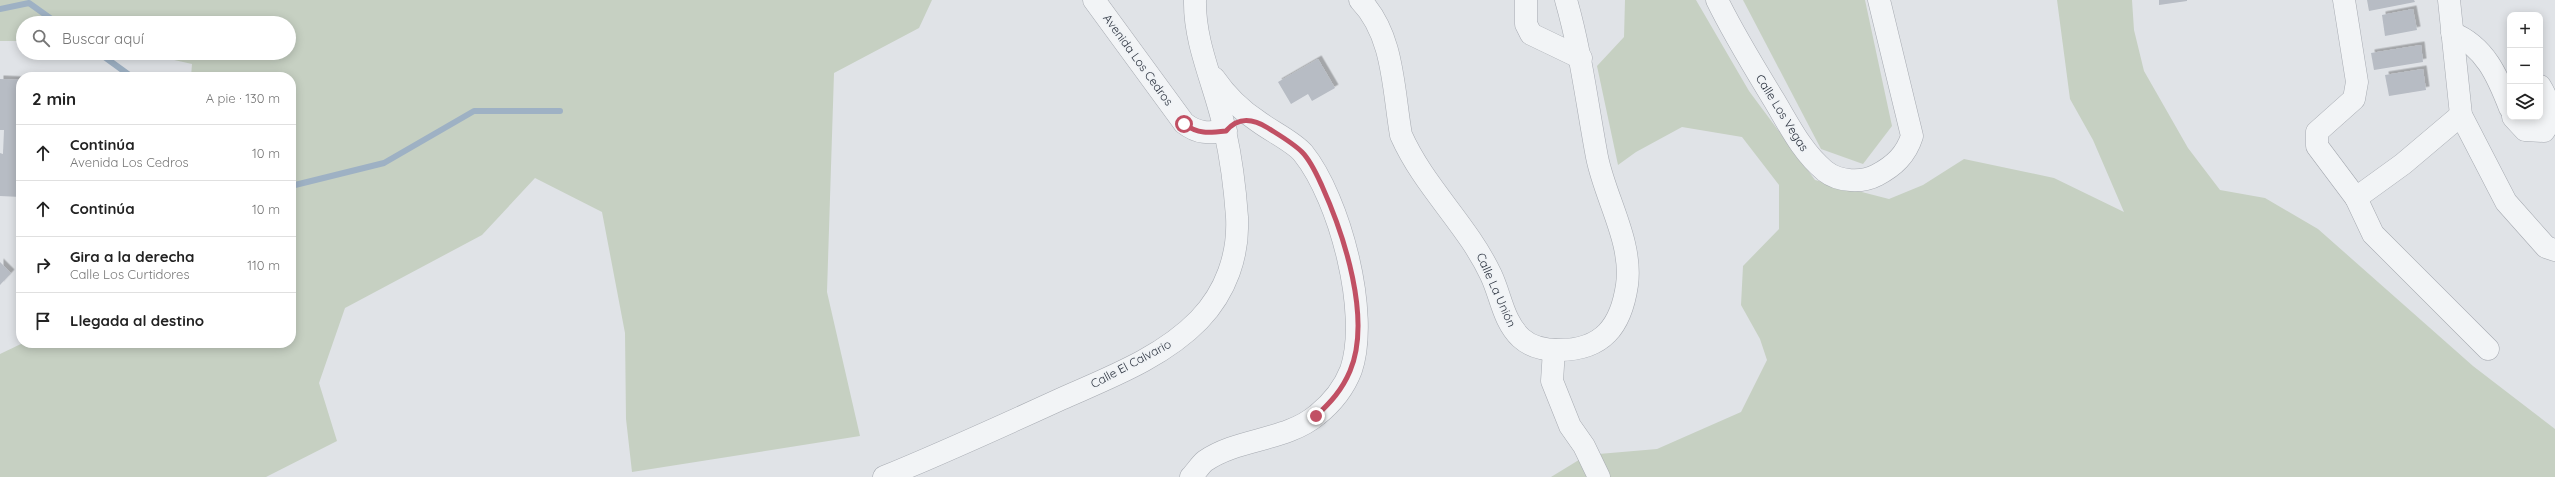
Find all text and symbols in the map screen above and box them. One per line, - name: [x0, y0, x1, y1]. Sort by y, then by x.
- street label: Avenida Los Cedros: [1100, 11, 1177, 109]
- map controls: [2507, 12, 2543, 120]
- button: +: [2507, 12, 2543, 48]
- search box: [16, 16, 296, 60]
- icon: search: [30, 27, 52, 49]
- text: Buscar aquí: [62, 29, 144, 48]
- button: −: [2507, 48, 2543, 84]
- street label: Calle Los Vegas: [1753, 72, 1812, 154]
- button: layers: [2507, 84, 2543, 120]
- text: 2 min: [32, 88, 76, 109]
- text: A pie · 130 m: [206, 90, 280, 106]
- route start: [1175, 115, 1193, 133]
- text: Continúa: [70, 135, 135, 154]
- icon: ahead: [32, 142, 54, 164]
- text: 10 m: [252, 145, 280, 161]
- text: Avenida Los Cedros: [70, 154, 189, 170]
- icon: ahead: [32, 198, 54, 220]
- text: Continúa: [70, 199, 135, 218]
- text: 10 m: [252, 201, 280, 217]
- text: Gira a la derecha: [70, 247, 195, 266]
- street label: Calle La Unión: [1473, 250, 1520, 329]
- icon: right: [32, 254, 54, 276]
- text: 110 m: [247, 257, 280, 273]
- text: Calle Los Curtidores: [70, 266, 190, 282]
- icon: arrive: [32, 310, 54, 332]
- text: Llegada al destino: [70, 311, 204, 330]
- street label: Calle El Calvario: [1088, 336, 1174, 391]
- route end: [1307, 407, 1325, 425]

